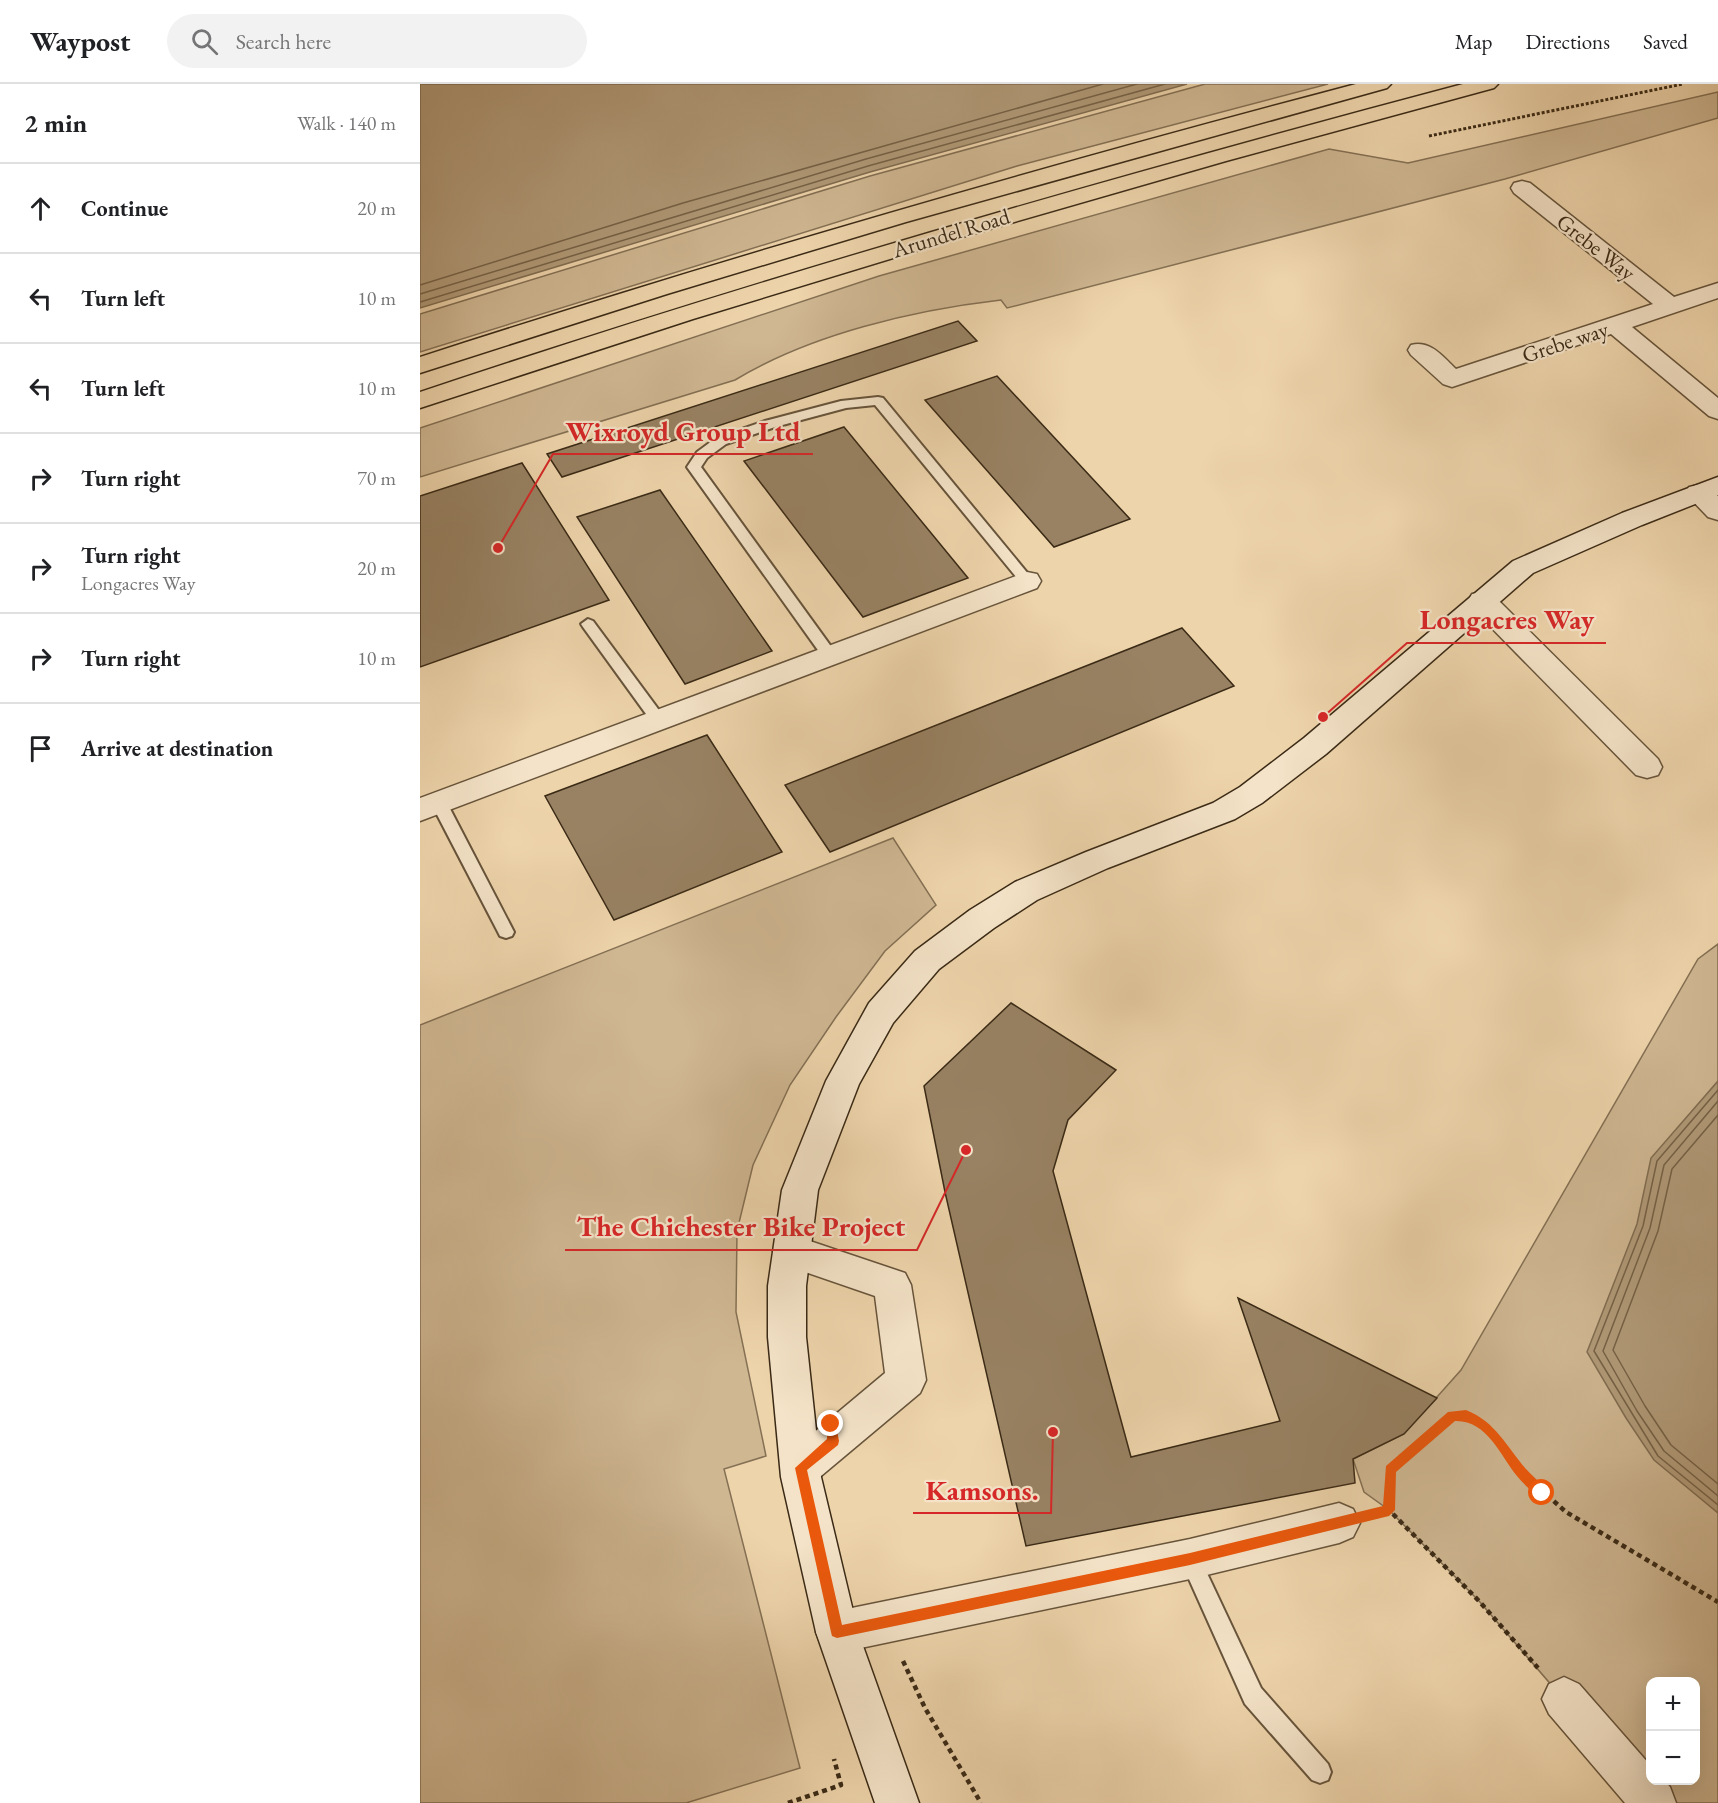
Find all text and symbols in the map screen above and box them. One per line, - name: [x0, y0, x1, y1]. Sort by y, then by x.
- search box: [167, 14, 587, 68]
- text: Waypost: [30, 23, 131, 59]
- icon: search: [188, 25, 221, 58]
- text: Search here: [236, 27, 331, 56]
- text: Map: [1455, 28, 1492, 55]
- text: Directions: [1525, 28, 1610, 55]
- text: Saved: [1643, 28, 1688, 55]
- text: 2 min: [24, 106, 87, 140]
- text: Walk · 140 m: [297, 110, 396, 136]
- icon: ahead: [24, 192, 57, 225]
- text: Continue: [81, 194, 168, 223]
- text: 20 m: [357, 195, 396, 221]
- street label: Arundel Road: [888, 201, 1014, 265]
- street label: Grebe Way: [1551, 207, 1642, 287]
- icon: left: [24, 282, 57, 315]
- text: Turn left: [81, 284, 165, 313]
- text: 10 m: [357, 285, 396, 311]
- street label: Grebe way: [1518, 314, 1612, 370]
- icon: left: [24, 372, 57, 405]
- text: Turn left: [81, 374, 165, 403]
- text: 10 m: [357, 375, 396, 401]
- callout: Wixroyd Group Ltd: [553, 408, 813, 454]
- text: Wixroyd Group Ltd: [565, 413, 801, 449]
- icon: right: [24, 462, 57, 495]
- text: Turn right: [81, 464, 180, 493]
- text: 70 m: [357, 465, 396, 491]
- text: Turn right: [81, 541, 180, 570]
- icon: right: [24, 552, 57, 585]
- text: 20 m: [357, 555, 396, 581]
- text: Longacres Way: [81, 570, 195, 596]
- callout: Longacres Way: [1407, 597, 1606, 643]
- text: Longacres Way: [1420, 601, 1595, 637]
- icon: right: [24, 642, 57, 675]
- text: Turn right: [81, 644, 180, 673]
- text: 10 m: [357, 645, 396, 671]
- icon: arrive: [24, 732, 57, 765]
- text: Arrive at destination: [81, 734, 273, 763]
- callout: The Chichester Bike Project: [565, 1204, 917, 1250]
- text: The Chichester Bike Project: [577, 1208, 906, 1244]
- route end: [817, 1410, 843, 1436]
- callout: Kamsons.: [913, 1467, 1051, 1513]
- text: Kamsons.: [925, 1472, 1039, 1508]
- route start: [1528, 1479, 1554, 1505]
- map controls: [1646, 1677, 1700, 1785]
- button: +: [1646, 1677, 1700, 1731]
- button: −: [1646, 1731, 1700, 1785]

